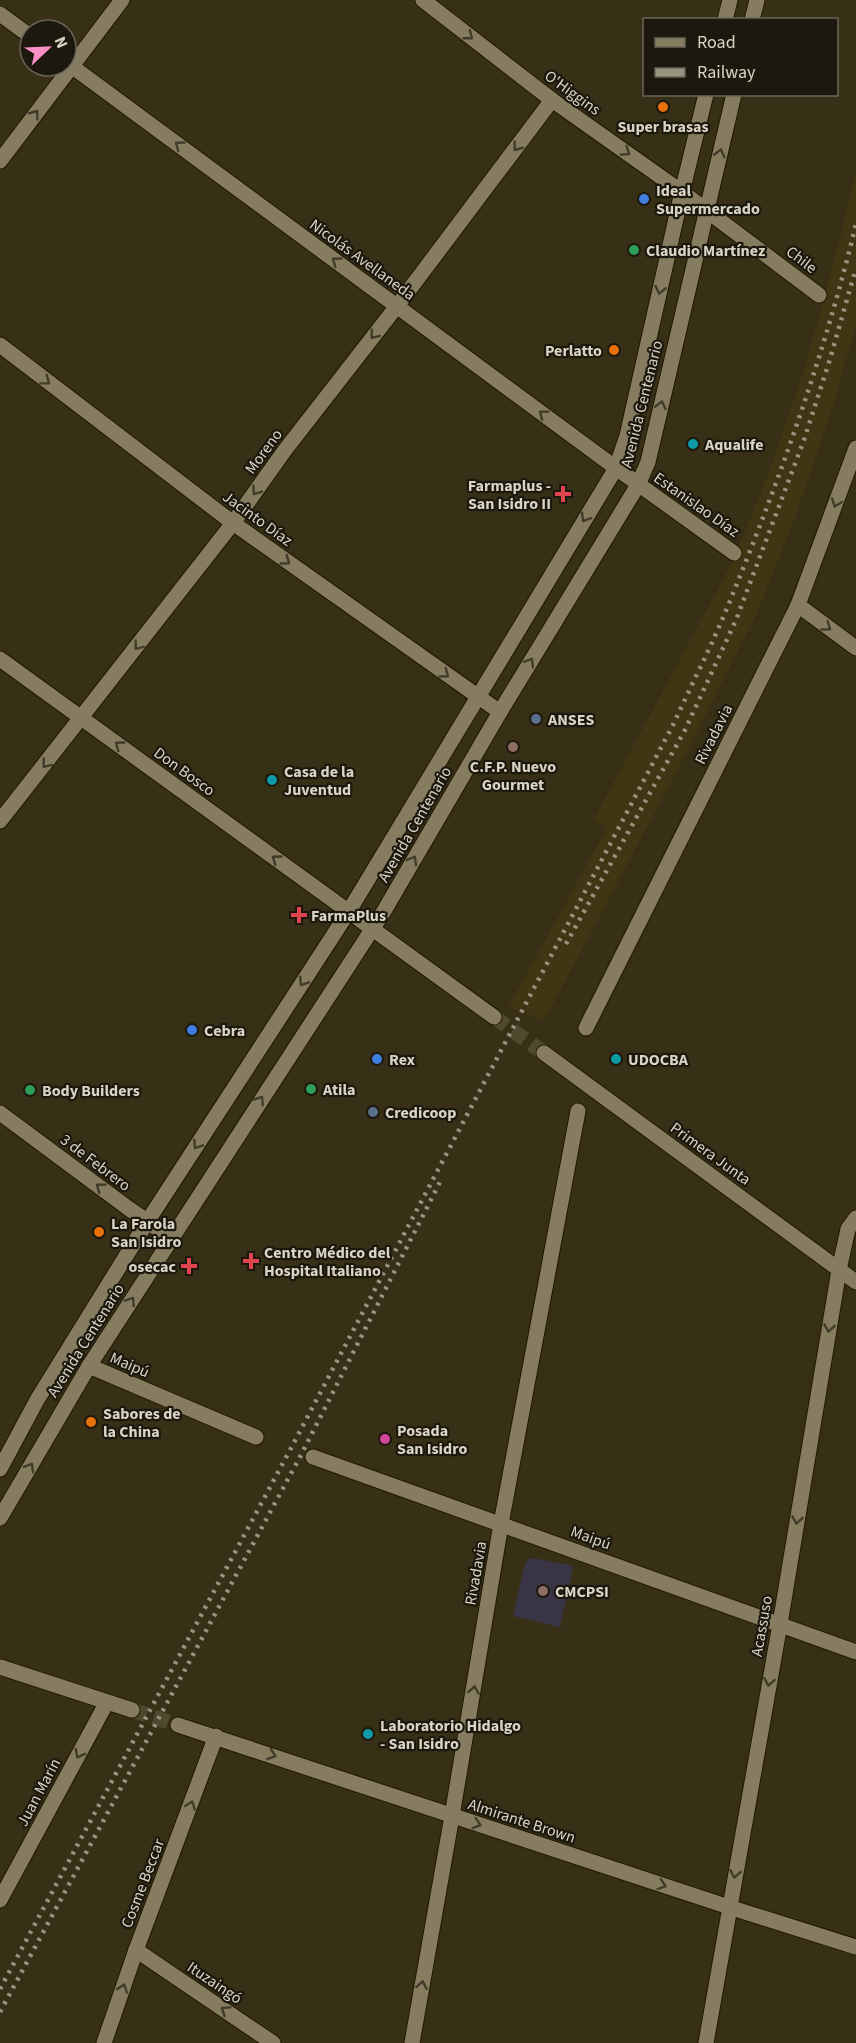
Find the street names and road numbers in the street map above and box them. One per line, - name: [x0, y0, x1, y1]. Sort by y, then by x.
- street label: O'Higgins: [540, 65, 605, 121]
- street label: Nicolás Avellaneda: [305, 214, 420, 306]
- street label: Chile: [781, 241, 822, 279]
- street label: Avenida Centenario: [615, 338, 668, 470]
- street label: Moreno: [240, 424, 288, 479]
- street label: Estanislao Díaz: [649, 467, 744, 543]
- street label: Jacinto Díaz: [218, 486, 297, 552]
- street label: Rivadavia: [689, 701, 738, 768]
- street label: Don Bosco: [149, 742, 220, 802]
- street label: Avenida Centenario: [373, 762, 457, 887]
- street label: Primera Junta: [666, 1117, 755, 1190]
- street label: 3 de Febrero: [56, 1129, 135, 1197]
- street label: Avenida Centenario: [42, 1279, 130, 1402]
- street label: Maipú: [106, 1347, 153, 1383]
- street label: Maipú: [568, 1521, 614, 1555]
- street label: Rivadavia: [460, 1539, 492, 1607]
- street label: Acassuso: [746, 1594, 778, 1658]
- street label: Juan Marín: [12, 1754, 66, 1830]
- street label: Almirante Brown: [465, 1793, 578, 1849]
- street label: Cosme Beccar: [116, 1835, 170, 1931]
- street label: Ituzaingó: [183, 1956, 246, 2009]

